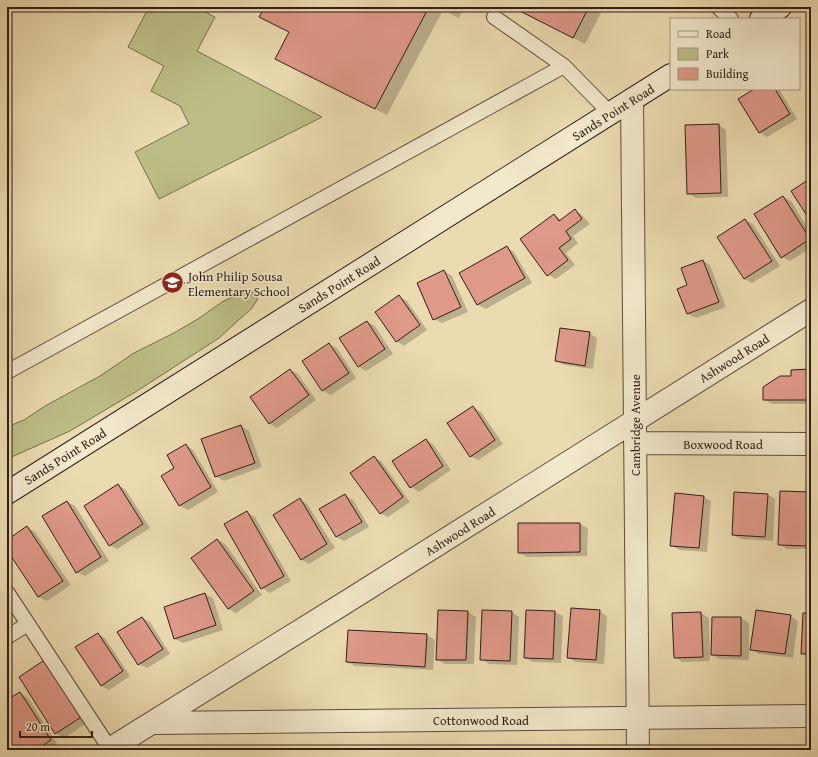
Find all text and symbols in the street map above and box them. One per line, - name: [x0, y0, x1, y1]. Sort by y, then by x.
- legend: [670, 18, 800, 90]
- text: Road: [706, 25, 732, 42]
- text: Park: [706, 45, 730, 62]
- text: Building: [706, 65, 749, 82]
- street label: Sands Point Road: [568, 79, 658, 145]
- street label: Sands Point Road: [294, 251, 384, 317]
- place label: John Philip Sousa Elementary School: [186, 267, 290, 301]
- school or university icon: John Philip Sousa Elementary School: [160, 270, 186, 296]
- street label: Ashwood Road: [695, 329, 773, 388]
- street label: Cambridge Avenue: [626, 374, 645, 476]
- street label: Sands Point Road: [20, 423, 110, 489]
- street label: Boxwood Road: [683, 435, 763, 454]
- street label: Ashwood Road: [421, 502, 499, 561]
- street label: Cottonwood Road: [433, 711, 529, 730]
- scale bar: [20, 713, 92, 739]
- text: 20 m: [26, 718, 50, 735]

